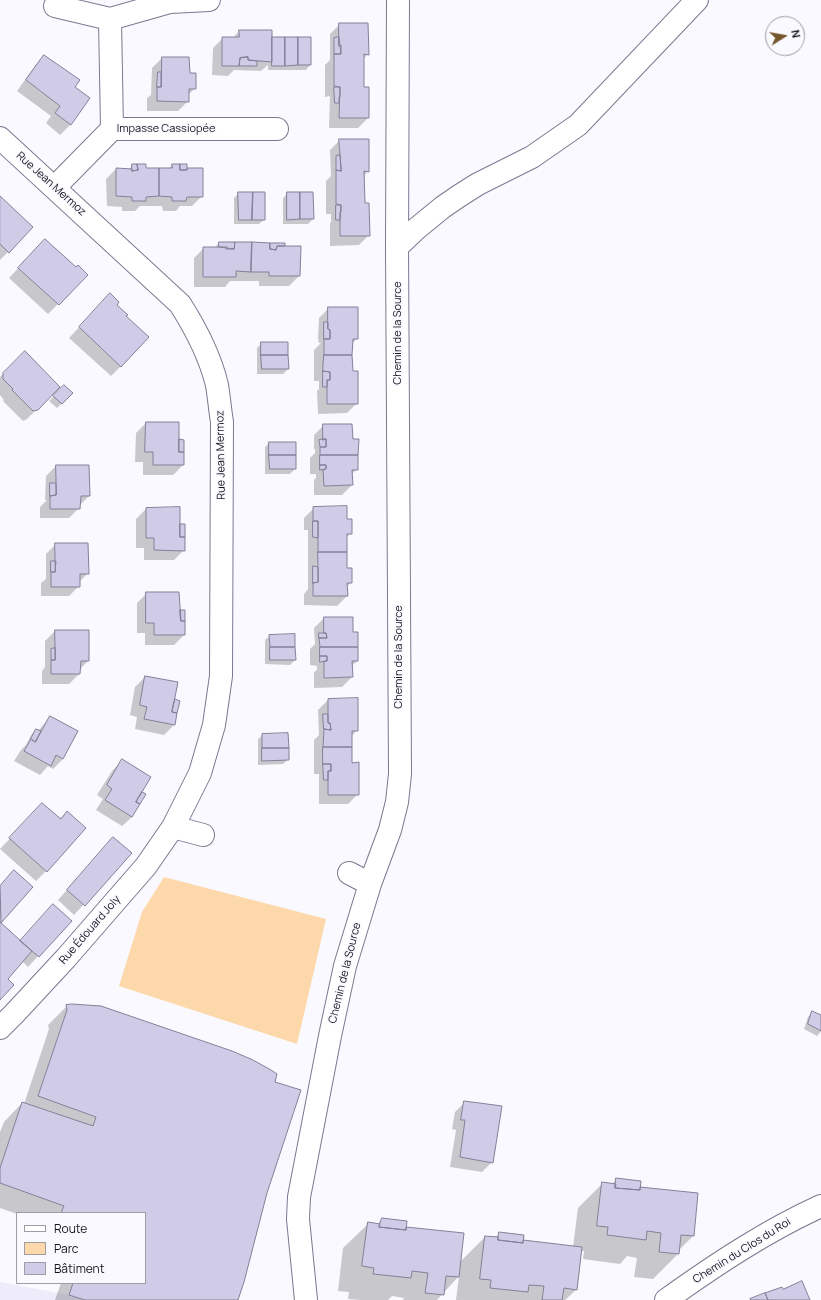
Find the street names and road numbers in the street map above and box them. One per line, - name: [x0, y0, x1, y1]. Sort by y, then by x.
- street label: Impasse Cassiopée: [117, 122, 215, 136]
- street label: Rue Jean Mermoz: [13, 149, 89, 219]
- street label: Chemin de la Source: [391, 281, 405, 385]
- street label: Rue Jean Mermoz: [214, 410, 228, 500]
- street label: Chemin de la Source: [392, 605, 406, 709]
- street label: Rue Édouard Joly: [57, 893, 123, 967]
- street label: Chemin de la Source: [326, 921, 364, 1025]
- street label: Chemin du Clos du Roi: [691, 1216, 793, 1286]

